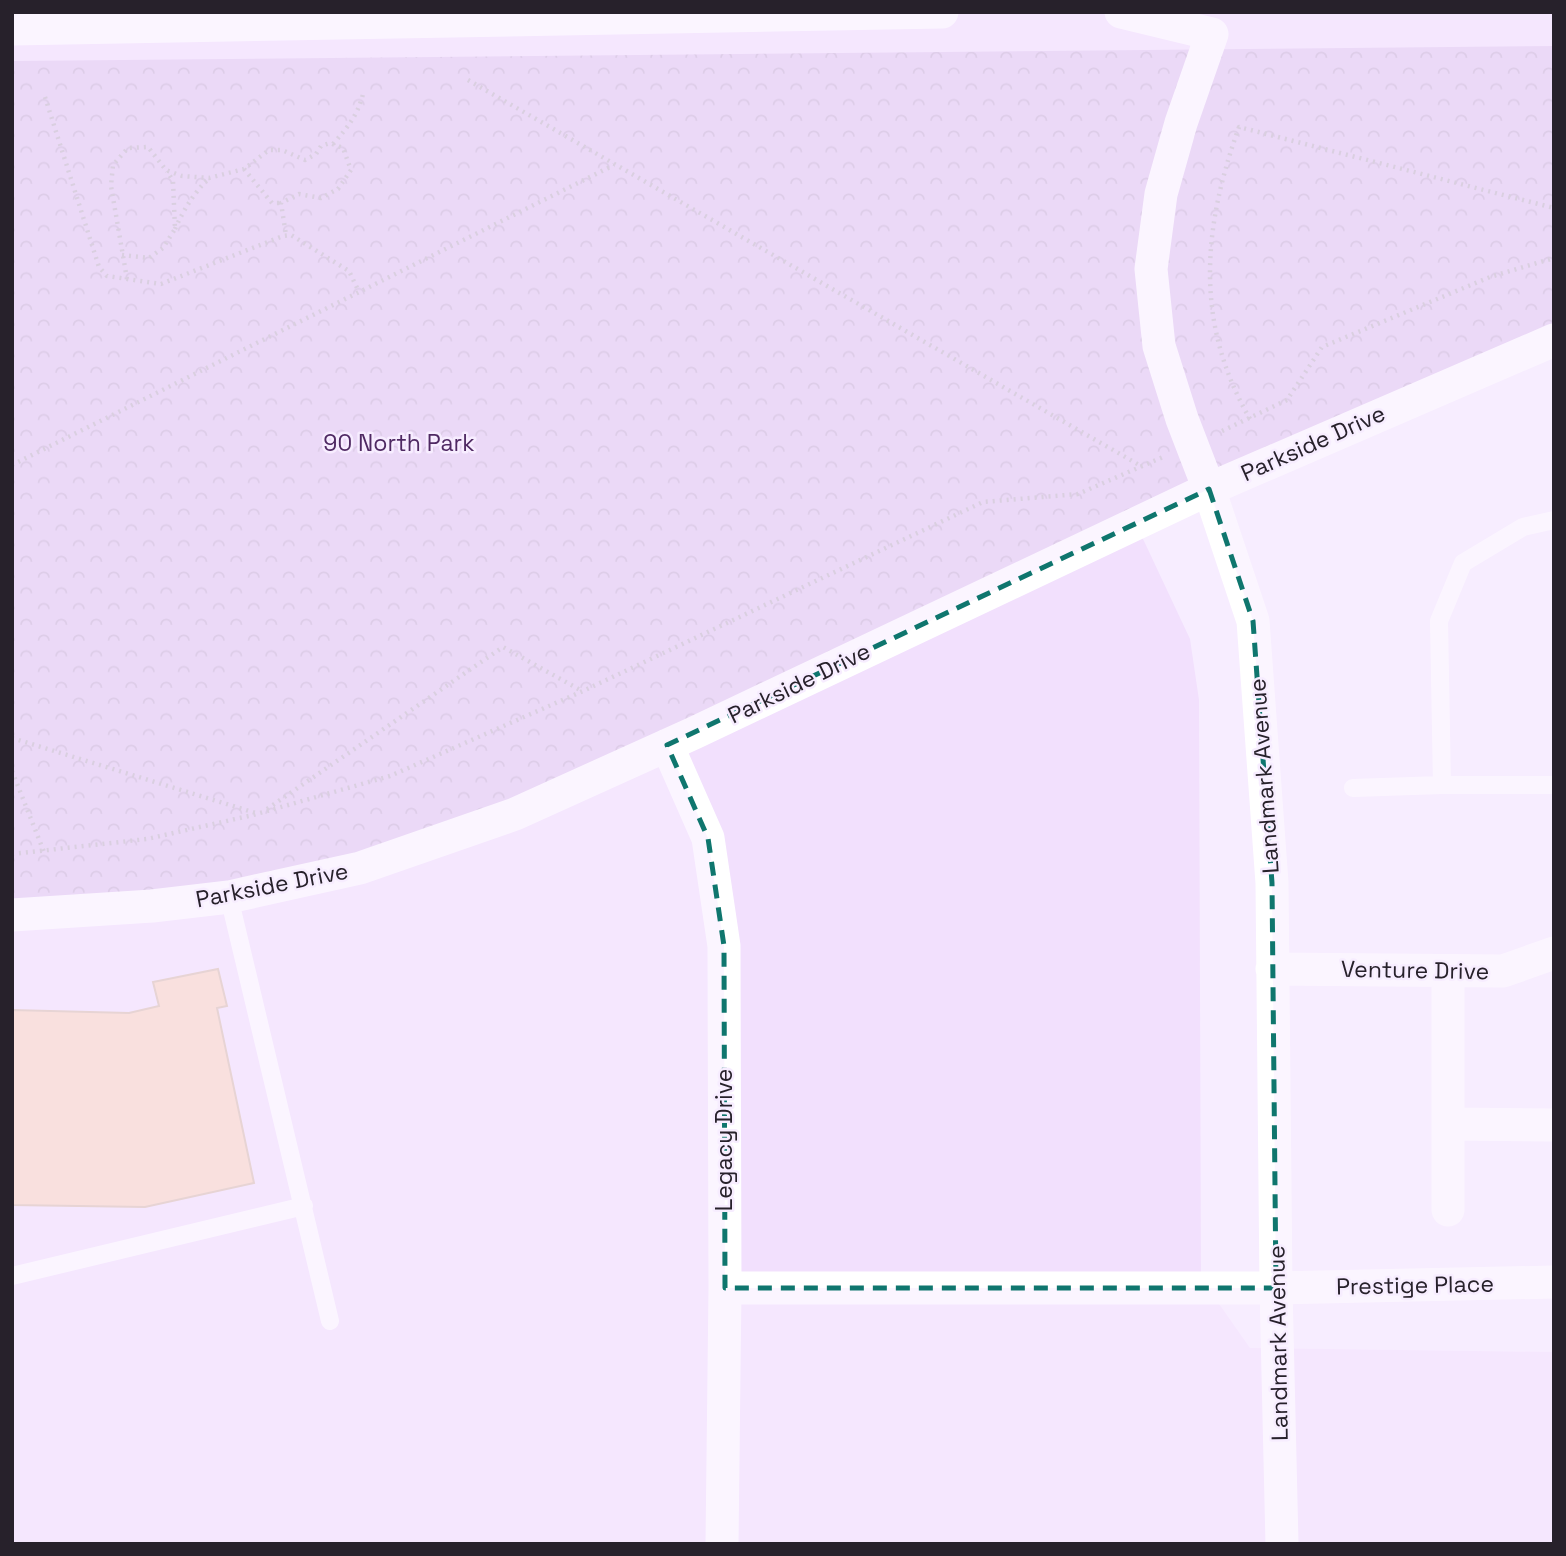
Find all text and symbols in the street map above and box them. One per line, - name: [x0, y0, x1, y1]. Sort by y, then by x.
- street label: Parkside Drive: [1236, 398, 1390, 488]
- park label: 90 North Park: [323, 428, 475, 458]
- street label: Parkside Drive: [723, 636, 875, 730]
- street label: Landmark Avenue: [1242, 677, 1286, 875]
- street label: Parkside Drive: [193, 856, 351, 914]
- street label: Venture Drive: [1341, 954, 1489, 986]
- street label: Legacy Drive: [709, 1069, 739, 1211]
- street label: Landmark Avenue: [1261, 1245, 1295, 1441]
- street label: Prestige Place: [1336, 1269, 1494, 1301]

